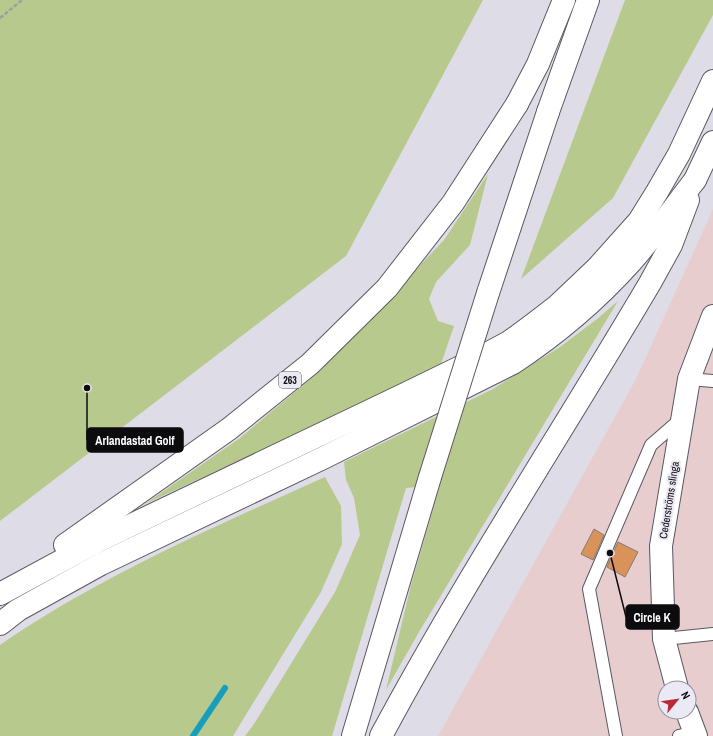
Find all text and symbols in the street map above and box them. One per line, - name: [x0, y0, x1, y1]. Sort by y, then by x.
- road number: 263: [279, 372, 301, 388]
- callout: Arlandastad Golf: [87, 428, 183, 452]
- text: Arlandastad Golf: [95, 433, 175, 449]
- street label: Cederströms slinga: [656, 460, 682, 540]
- callout: Circle K: [626, 605, 679, 629]
- text: Circle K: [633, 610, 671, 626]
- north arrow: [657, 680, 697, 720]
- text: N: [678, 689, 693, 701]

